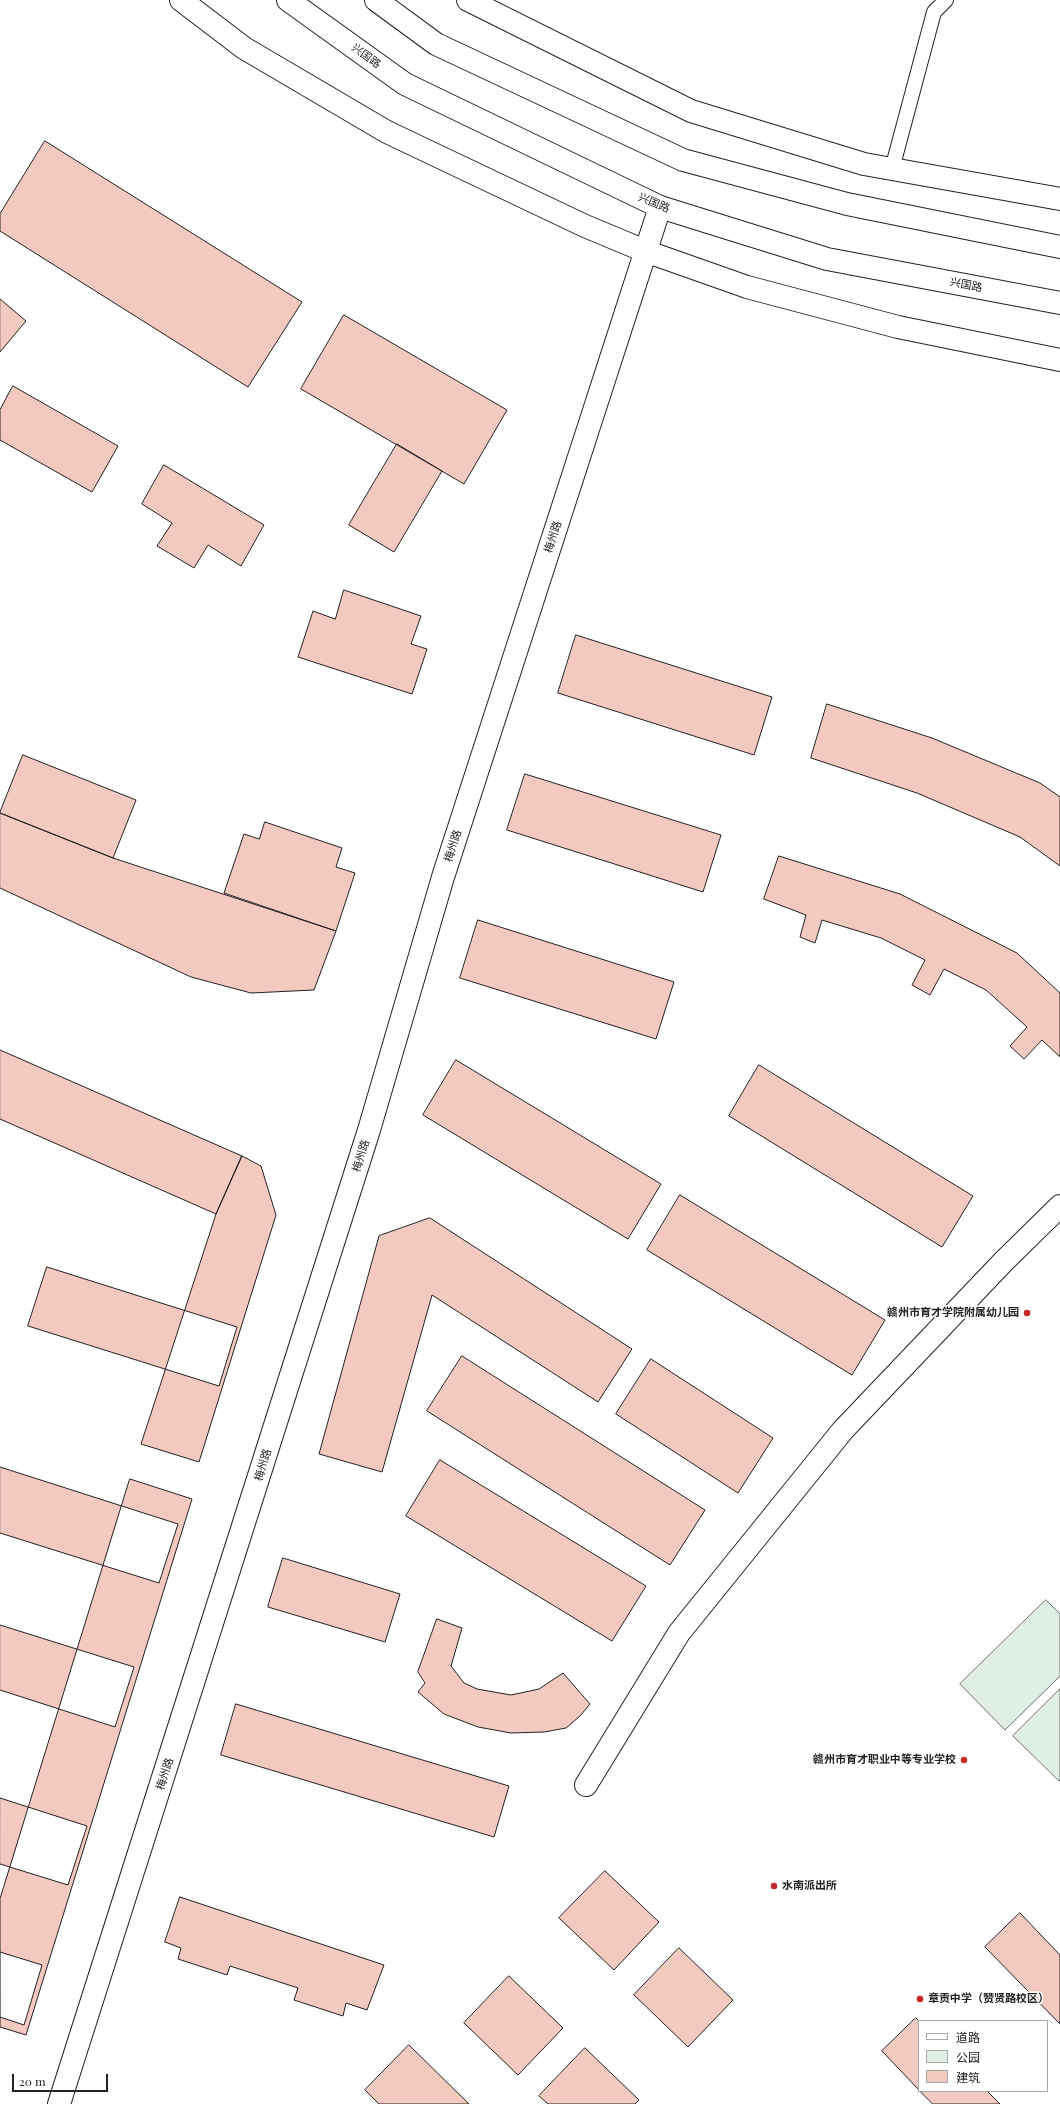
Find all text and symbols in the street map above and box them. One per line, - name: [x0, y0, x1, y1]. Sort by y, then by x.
- street label: 兴国路: [349, 41, 383, 71]
- street label: 兴国路: [636, 190, 672, 216]
- street label: 兴国路: [949, 275, 983, 295]
- street label: 梅州路: [542, 519, 564, 555]
- street label: 梅州路: [442, 828, 464, 864]
- street label: 梅州路: [350, 1138, 372, 1174]
- place label: 赣州市育才学院附属幼儿园: [887, 1306, 1019, 1320]
- marker: 赣州市育才学院附属幼儿园: [1022, 1308, 1032, 1318]
- street label: 梅州路: [252, 1447, 274, 1483]
- place label: 赣州市育才职业中等专业学校: [813, 1753, 956, 1767]
- marker: 赣州市育才职业中等专业学校: [959, 1755, 969, 1765]
- street label: 梅州路: [154, 1756, 176, 1792]
- place label: 水南派出所: [782, 1879, 837, 1893]
- marker: 水南派出所: [769, 1881, 779, 1891]
- place label: 章贡中学（赞贤路校区）: [928, 1992, 1049, 2006]
- marker: 章贡中学（赞贤路校区）: [915, 1994, 925, 2004]
- legend: [918, 2020, 1048, 2092]
- text: 道路: [956, 2029, 980, 2045]
- text: 公园: [956, 2049, 980, 2065]
- scale bar: [14, 2066, 110, 2092]
- text: 建筑: [956, 2069, 980, 2085]
- text: 20 m: [19, 2073, 46, 2089]

